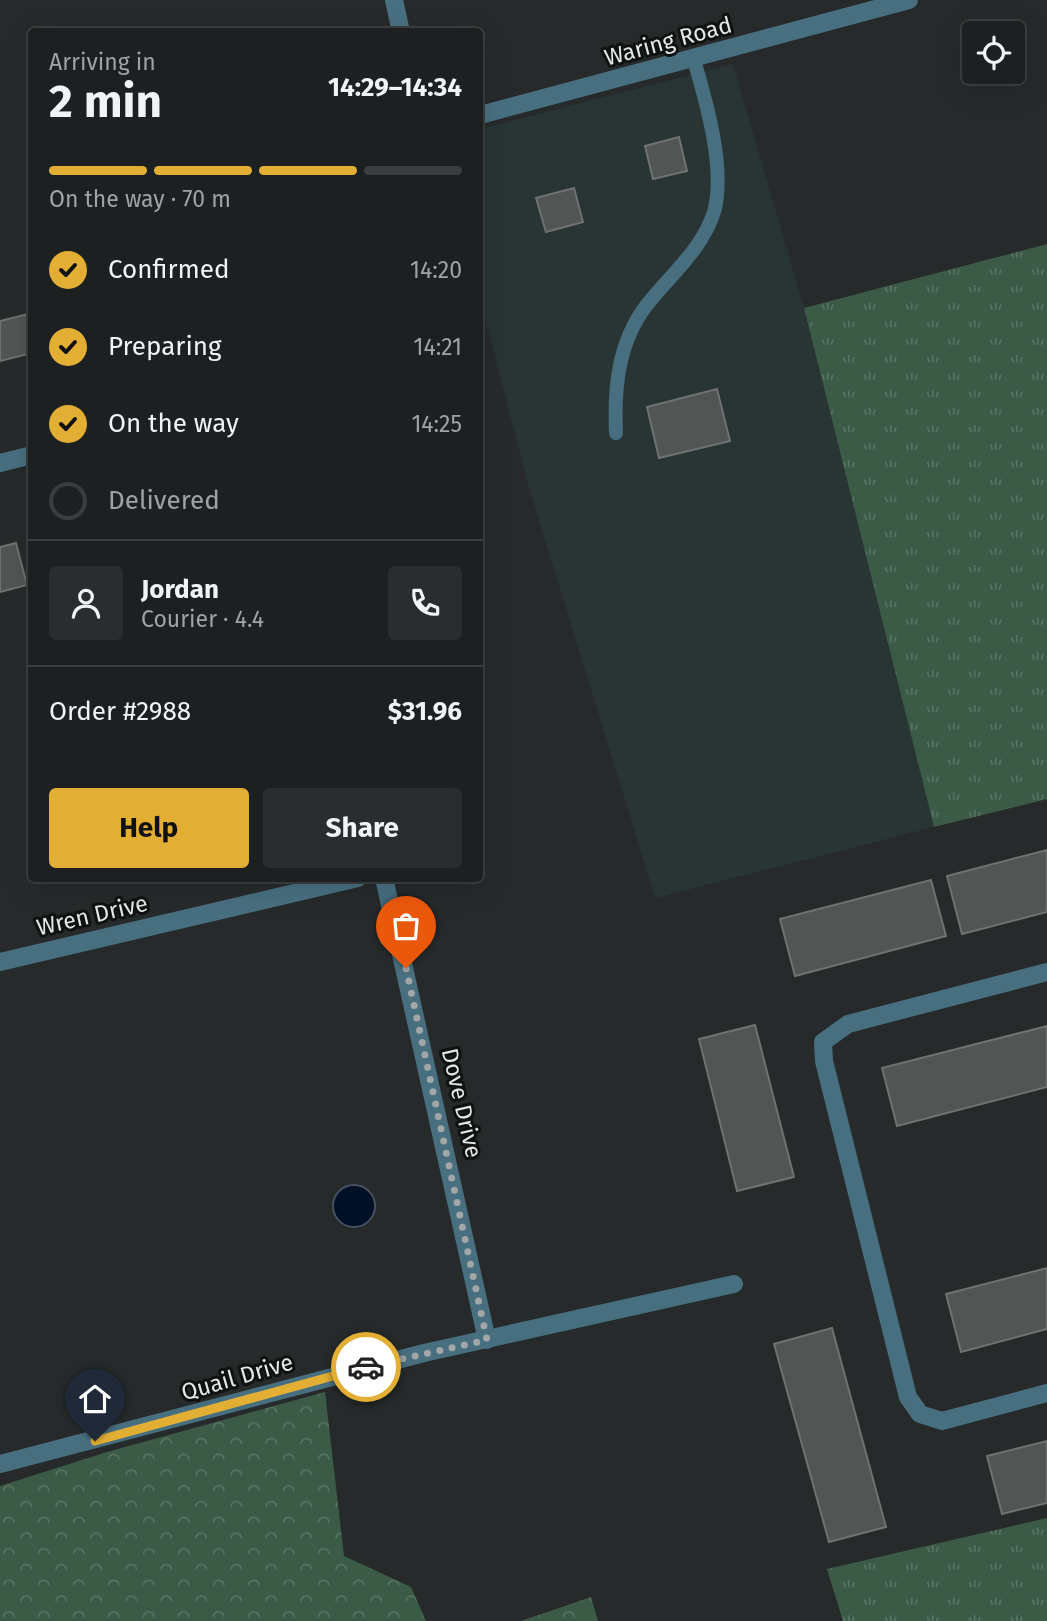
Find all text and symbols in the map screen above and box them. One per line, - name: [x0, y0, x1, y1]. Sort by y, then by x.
- street label: Waring Road: [601, 11, 735, 71]
- map controls: [962, 21, 1025, 84]
- button: locate: [962, 21, 1025, 84]
- text: Arriving in: [49, 48, 156, 76]
- text: 14:29–14:34: [328, 72, 462, 103]
- text: 2 min: [49, 74, 162, 129]
- text: On the way · 70 m: [49, 185, 231, 213]
- icon: check: [49, 251, 87, 289]
- text: Confirmed: [108, 254, 229, 285]
- text: 14:20: [410, 256, 462, 284]
- icon: check: [49, 328, 87, 366]
- text: Preparing: [108, 331, 221, 362]
- text: 14:21: [414, 333, 462, 361]
- icon: check: [49, 405, 87, 443]
- text: On the way: [108, 408, 239, 439]
- text: 14:25: [411, 410, 462, 438]
- text: Delivered: [108, 485, 220, 516]
- button: person: [49, 566, 123, 640]
- button: phone: [388, 566, 462, 640]
- text: Jordan: [141, 574, 219, 605]
- text: Courier · 4.4: [141, 605, 264, 633]
- text: Order #2988: [49, 696, 191, 727]
- text: $31.96: [388, 696, 462, 727]
- button: Help: [49, 788, 249, 868]
- button: Share: [263, 788, 462, 868]
- street label: Wren Drive: [34, 889, 150, 941]
- pin: [376, 896, 436, 968]
- icon: bag: [387, 907, 425, 945]
- street label: Dove Drive: [436, 1045, 488, 1161]
- courier: [331, 1332, 401, 1402]
- street label: Quail Drive: [178, 1348, 296, 1406]
- icon: car: [347, 1348, 385, 1386]
- pin: [65, 1369, 125, 1441]
- icon: home: [76, 1380, 114, 1418]

